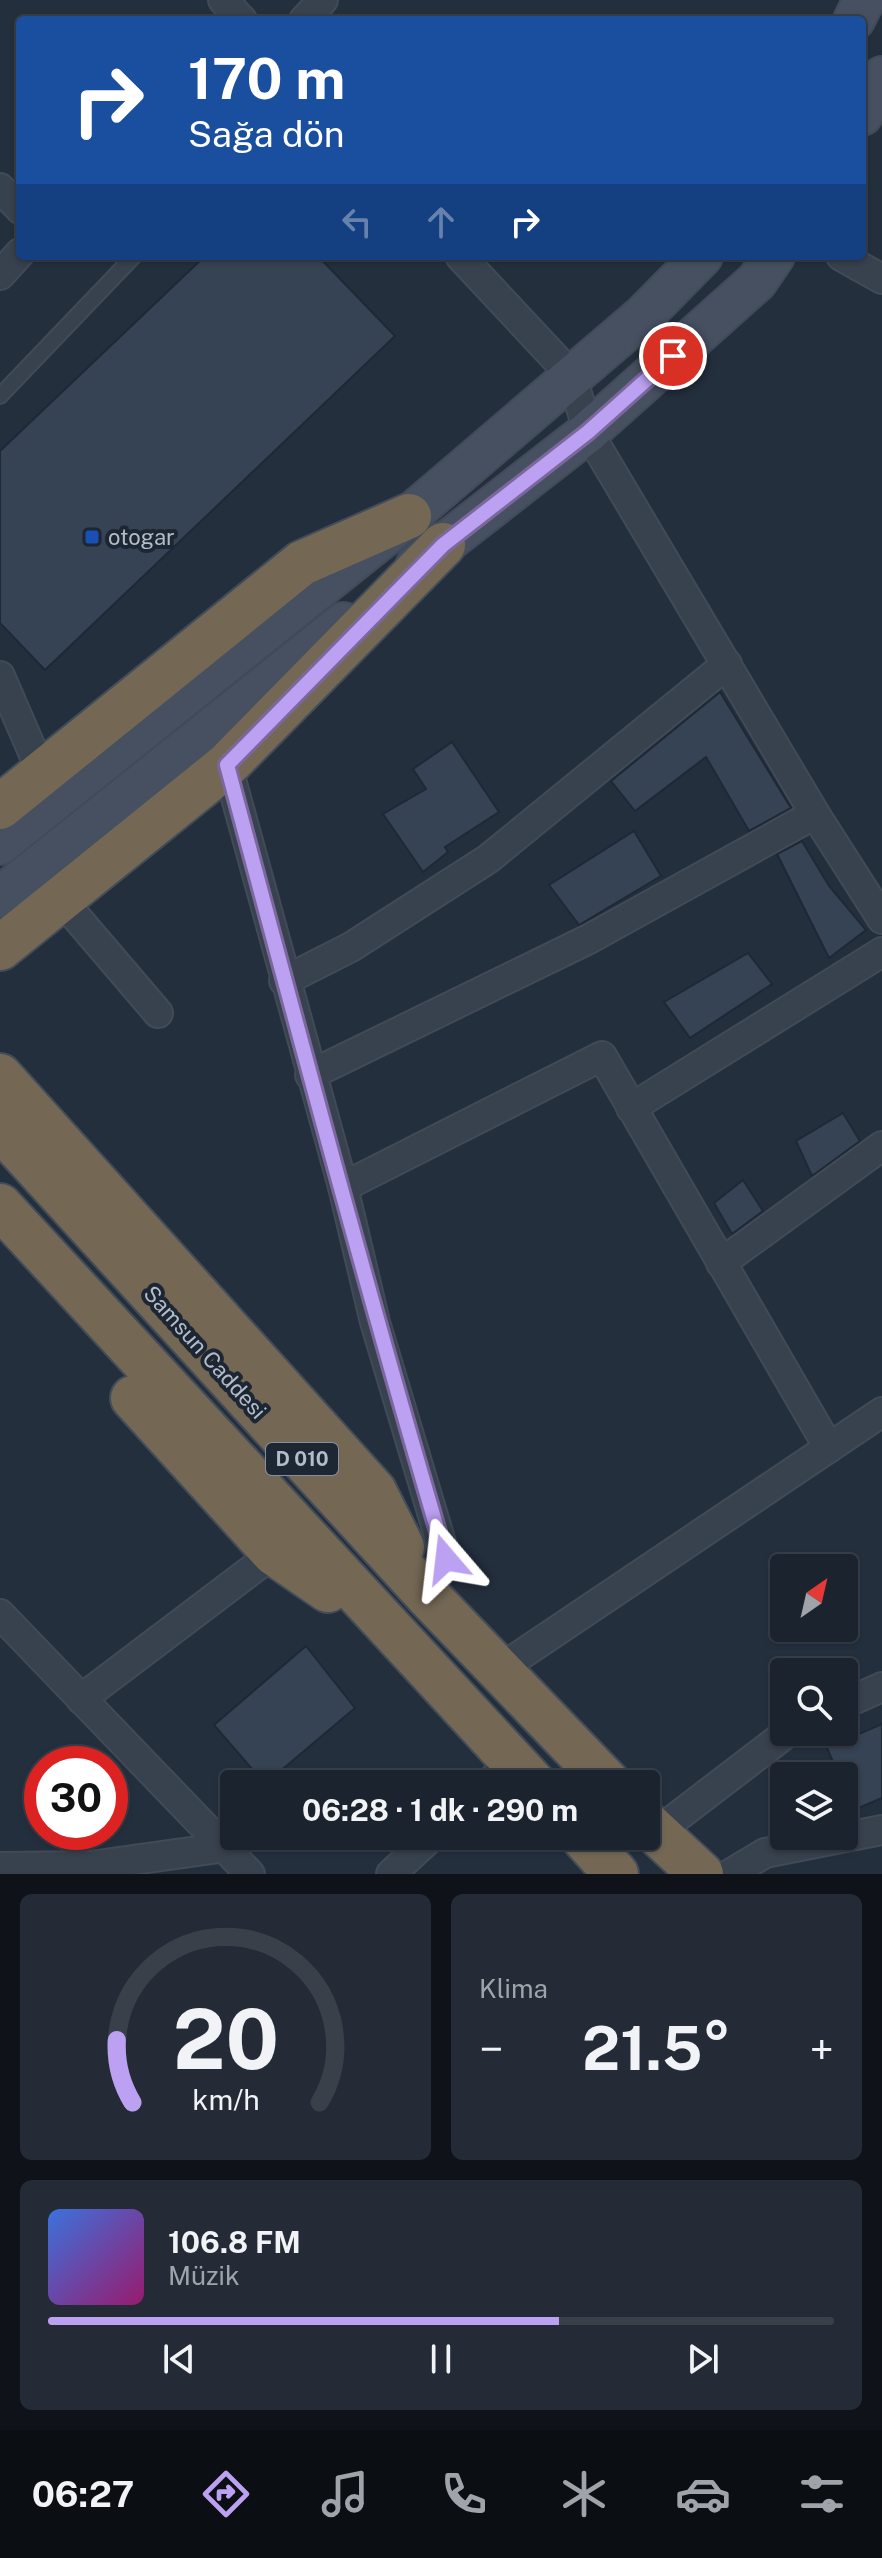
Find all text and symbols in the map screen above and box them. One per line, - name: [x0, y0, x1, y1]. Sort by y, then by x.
- text: 170 m: [188, 46, 345, 112]
- icon: right: [56, 48, 160, 152]
- text: Sağa dön: [188, 113, 345, 155]
- icon: left: [335, 200, 379, 244]
- icon: ahead: [419, 200, 463, 244]
- icon: right: [503, 200, 547, 244]
- pin: [639, 322, 707, 390]
- icon: arrive: [651, 334, 695, 378]
- place label: otogar: [108, 524, 175, 550]
- marker: otogar: [83, 528, 101, 546]
- street label: Samsun Caddesi: [138, 1280, 272, 1424]
- road number: D 010: [266, 1443, 338, 1475]
- position arrow: [404, 1517, 488, 1601]
- north arrow: [770, 1554, 858, 1642]
- map controls: [770, 1554, 858, 1850]
- button: search: [770, 1658, 858, 1746]
- speed limit sign: 30: [24, 1746, 128, 1850]
- button: layers: [770, 1762, 858, 1850]
- text: 06:28 · 1 dk · 290 m: [302, 1792, 578, 1828]
- text: Klima: [479, 1973, 548, 2004]
- text: 20: [172, 1990, 279, 2088]
- text: 21.5°: [582, 2013, 731, 2084]
- text: −: [479, 2023, 503, 2075]
- text: +: [810, 2023, 834, 2075]
- text: km/h: [192, 2083, 259, 2116]
- text: 106.8 FM: [168, 2224, 301, 2260]
- text: Müzik: [168, 2260, 240, 2291]
- icon: previous: [157, 2337, 201, 2381]
- icon: pause: [419, 2337, 463, 2381]
- icon: next: [681, 2337, 725, 2381]
- icon: directions: [198, 2466, 254, 2522]
- icon: music: [317, 2466, 373, 2522]
- icon: phone: [436, 2466, 492, 2522]
- icon: climate: [556, 2466, 612, 2522]
- icon: car: [675, 2466, 731, 2522]
- icon: filters: [794, 2466, 850, 2522]
- text: 06:27: [32, 2473, 134, 2515]

